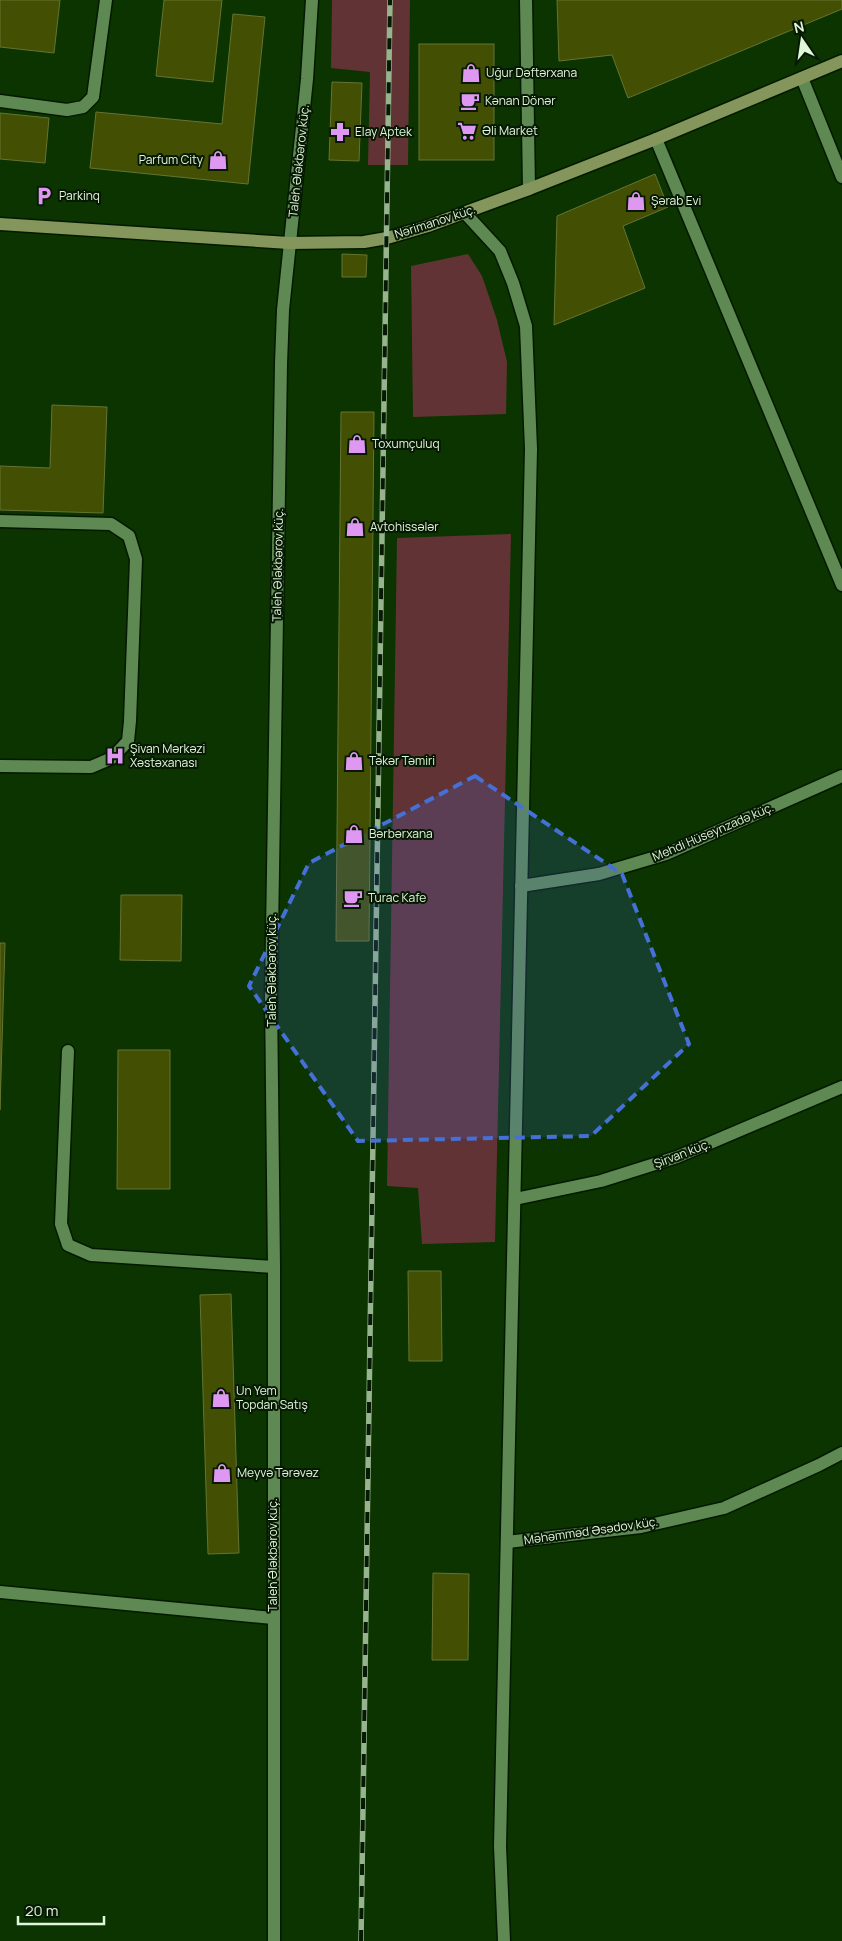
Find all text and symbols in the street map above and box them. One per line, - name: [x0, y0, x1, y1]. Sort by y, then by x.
- north arrow: [777, 15, 827, 65]
- text: N: [792, 16, 806, 37]
- shop icon: Uğur Dəftərxana: [460, 62, 482, 84]
- place label: Uğur Dəftərxana: [486, 64, 577, 81]
- cafe icon: Kənan Dönər: [459, 90, 481, 112]
- place label: Kənan Dönər: [485, 92, 556, 109]
- street label: Taleh Ələkbərov küç.: [284, 104, 313, 218]
- supermarket icon: Əli Market: [456, 120, 478, 142]
- pharmacy icon: Elay Aptek: [329, 121, 351, 143]
- place label: Əli Market: [482, 122, 538, 139]
- place label: Elay Aptek: [355, 123, 413, 140]
- shop icon: Parfum City: [207, 149, 229, 171]
- place label: Parfum City: [139, 151, 204, 168]
- parking icon: Parkinq: [33, 185, 55, 207]
- place label: Parkinq: [59, 187, 100, 204]
- shop icon: Şərab Evi: [625, 190, 647, 212]
- place label: Şərab Evi: [651, 192, 701, 209]
- street label: Nərimanov küç.: [392, 200, 477, 243]
- shop icon: Toxumçuluq: [346, 433, 368, 455]
- place label: Toxumçuluq: [372, 435, 440, 452]
- street label: Taleh Ələkbərov küç.: [268, 508, 287, 622]
- shop icon: Avtohissələr: [344, 516, 366, 538]
- place label: Avtohissələr: [370, 518, 439, 535]
- place label: Şivan Mərkəzi Xəstəxanası: [130, 740, 205, 771]
- hospital icon: Şivan Mərkəzi Xəstəxanası: [104, 745, 126, 767]
- shop icon: Təkər Təmiri: [343, 750, 365, 772]
- place label: Təkər Təmiri: [369, 752, 435, 769]
- street label: Mehdi Hüseynzadə küç.: [650, 798, 776, 865]
- shop icon: Bərbərxana: [343, 823, 365, 845]
- place label: Bərbərxana: [369, 825, 433, 842]
- cafe icon: Turac Kafe: [342, 887, 364, 909]
- place label: Turac Kafe: [368, 889, 426, 906]
- street label: Taleh Ələkbərov küç.: [263, 913, 280, 1027]
- street label: Şirvan küç.: [651, 1135, 712, 1172]
- place label: Un Yem Topdan Satış: [236, 1382, 308, 1413]
- shop icon: Un Yem Topdan Satış: [210, 1387, 232, 1409]
- shop icon: Meyvə Tərəvəz: [211, 1462, 233, 1484]
- place label: Meyvə Tərəvəz: [237, 1464, 319, 1481]
- street label: Taleh Ələkbərov küç.: [264, 1498, 281, 1612]
- street label: Məhəmməd Əsədov küç.: [523, 1513, 659, 1548]
- scale bar: [18, 1894, 104, 1926]
- text: 20 m: [25, 1900, 58, 1921]

